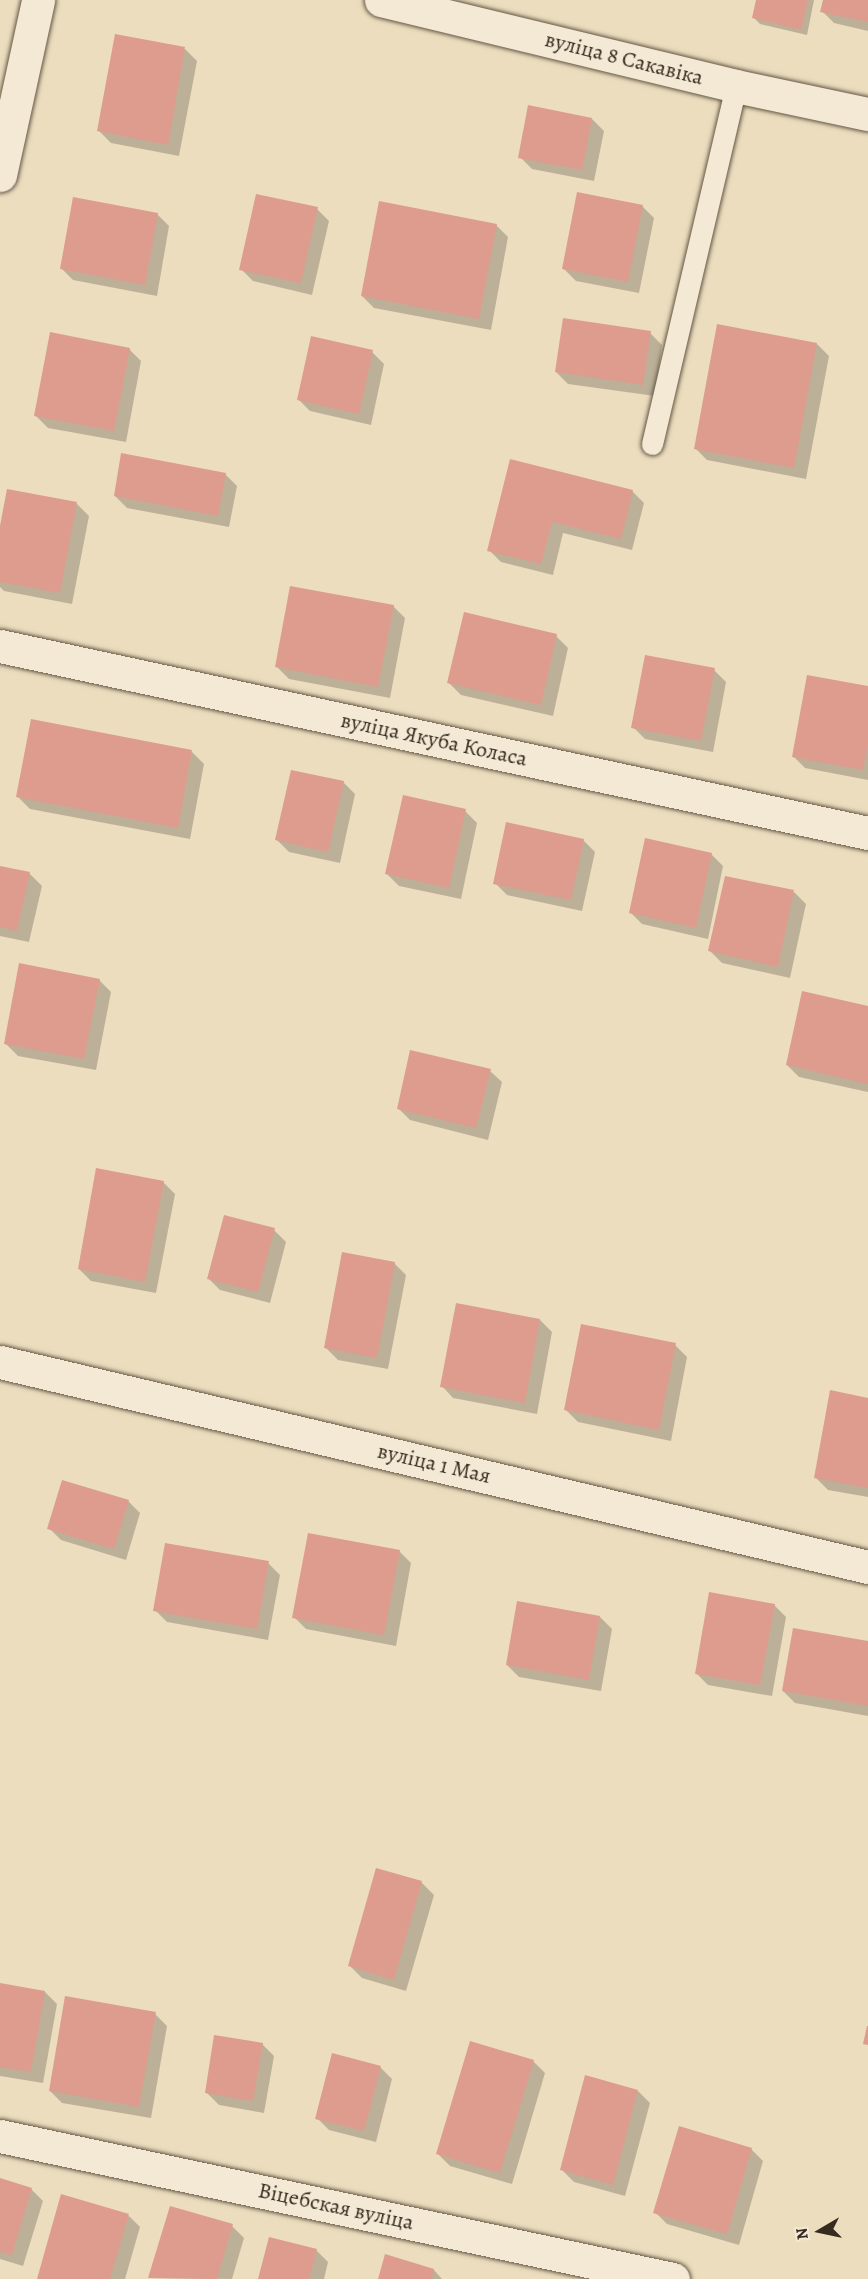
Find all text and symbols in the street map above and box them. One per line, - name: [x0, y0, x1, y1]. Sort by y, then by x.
- street label: вуліца 8 Сакавіка: [542, 27, 706, 91]
- street label: вуліца Якуба Коласа: [338, 707, 530, 773]
- street label: вуліца 1 Мая: [375, 1438, 493, 1490]
- street label: Віцебская вуліца: [256, 2178, 416, 2236]
- north arrow: [790, 2201, 850, 2261]
- text: N: [790, 2226, 814, 2241]

